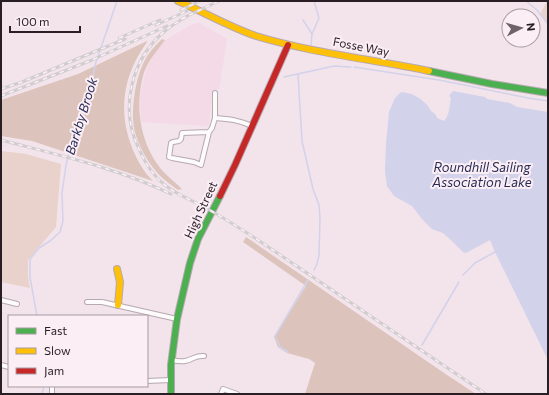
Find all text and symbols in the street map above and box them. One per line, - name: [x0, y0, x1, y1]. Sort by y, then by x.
- scale bar: [10, 8, 80, 34]
- north arrow: [501, 8, 541, 48]
- text: 100 m: [16, 14, 50, 28]
- text: N: [525, 22, 538, 32]
- street label: Fosse Way: [332, 34, 391, 58]
- water label: Barkby Brook: [62, 75, 101, 157]
- water label: Roundhill Sailing Association Lake: [431, 159, 532, 190]
- street label: High Street: [181, 179, 220, 240]
- legend: [8, 315, 148, 387]
- text: Fast: [44, 323, 67, 337]
- text: Slow: [44, 343, 71, 357]
- text: Jam: [44, 363, 64, 378]

